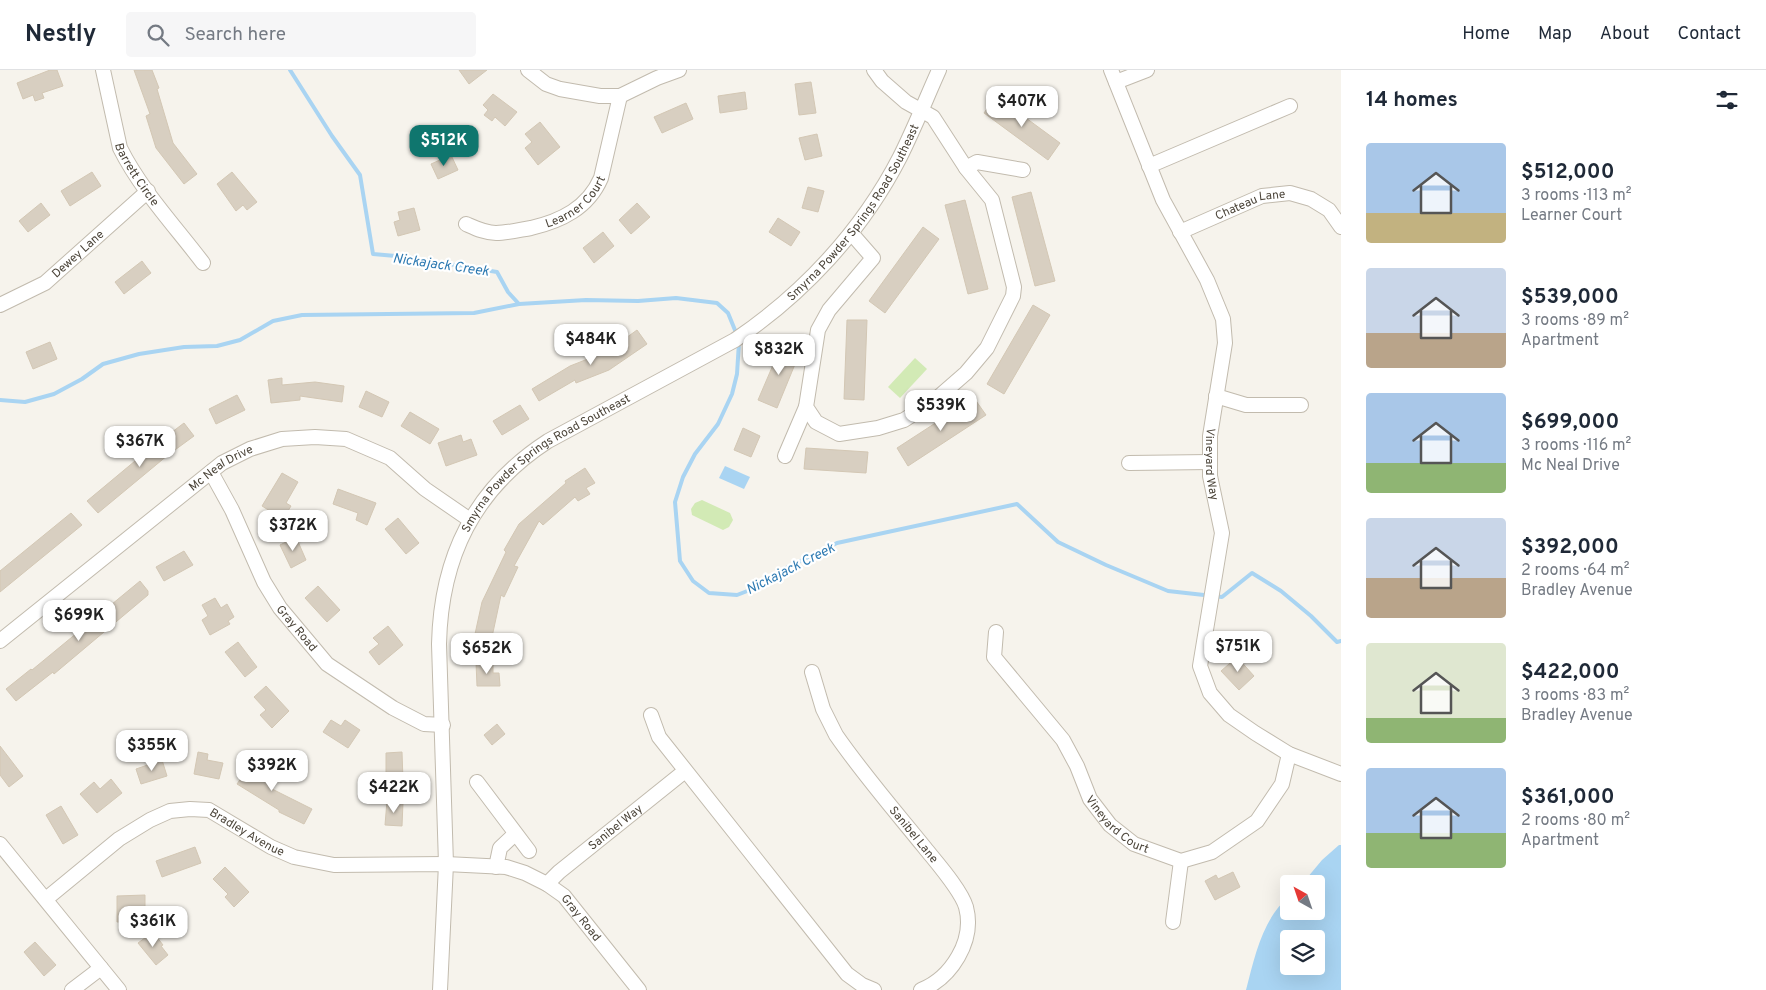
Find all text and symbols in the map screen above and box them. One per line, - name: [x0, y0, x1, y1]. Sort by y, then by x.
- search box: [126, 12, 476, 57]
- text: Nestly: [25, 20, 96, 50]
- icon: search: [144, 21, 172, 49]
- text: Search here: [184, 23, 286, 47]
- text: Home: [1462, 23, 1510, 46]
- text: Map: [1538, 23, 1572, 46]
- text: About: [1600, 23, 1649, 46]
- text: Contact: [1677, 23, 1741, 46]
- pin: $407K: [987, 85, 1057, 128]
- icon: filters: [1713, 86, 1741, 114]
- text: 14 homes: [1366, 87, 1458, 114]
- text: $407K: [997, 92, 1047, 112]
- street label: Smyrna Powder Springs Road Southeast: [784, 122, 923, 305]
- pin: $512K: [409, 124, 479, 167]
- text: $512K: [421, 131, 467, 151]
- street label: Barrett Circle: [110, 142, 162, 210]
- text: $512,000: [1521, 159, 1615, 186]
- icon: home: [1406, 163, 1466, 223]
- street label: Learner Court: [543, 174, 610, 233]
- text: 3 rooms · 113 m²: [1521, 186, 1632, 206]
- street label: Chateau Lane: [1213, 187, 1286, 225]
- text: Learner Court: [1521, 206, 1622, 226]
- street label: Dewey Lane: [49, 227, 108, 282]
- water label: Nickajack Creek: [392, 250, 491, 281]
- text: $539,000: [1521, 284, 1619, 311]
- icon: home: [1406, 288, 1466, 348]
- text: 3 rooms · 89 m²: [1521, 311, 1629, 331]
- pin: $484K: [556, 324, 626, 366]
- text: $484K: [565, 330, 617, 350]
- text: Apartment: [1521, 331, 1599, 351]
- pin: $832K: [744, 334, 814, 376]
- text: $832K: [754, 340, 804, 360]
- pin: $539K: [906, 390, 976, 432]
- street label: Smyrna Powder Springs Road Southeast: [458, 391, 633, 536]
- text: $539K: [916, 396, 966, 416]
- text: $699,000: [1521, 409, 1619, 436]
- icon: home: [1406, 413, 1466, 473]
- pin: $367K: [105, 426, 175, 468]
- street label: Vineyard Way: [1201, 427, 1222, 502]
- text: $367K: [116, 432, 164, 452]
- text: 3 rooms · 116 m²: [1521, 436, 1631, 456]
- street label: Mc Neal Drive: [186, 442, 256, 495]
- text: Mc Neal Drive: [1521, 456, 1620, 476]
- pin: $372K: [258, 510, 328, 552]
- text: $372K: [269, 516, 317, 536]
- text: $392,000: [1521, 534, 1619, 561]
- icon: home: [1406, 538, 1466, 598]
- water label: Nickajack Creek: [744, 539, 839, 599]
- text: 2 rooms · 64 m²: [1521, 561, 1630, 581]
- text: Bradley Avenue: [1521, 581, 1633, 601]
- pin: $699K: [44, 600, 114, 642]
- street label: Gray Road: [272, 602, 320, 655]
- text: $699K: [54, 606, 104, 626]
- pin: $751K: [1203, 630, 1273, 673]
- pin: $652K: [452, 632, 522, 675]
- text: $751K: [1215, 637, 1261, 657]
- text: $652K: [462, 639, 512, 659]
- text: $422,000: [1521, 659, 1620, 686]
- icon: home: [1406, 663, 1466, 723]
- text: 3 rooms · 83 m²: [1521, 686, 1629, 706]
- text: Bradley Avenue: [1521, 706, 1633, 726]
- pin: $355K: [117, 730, 187, 772]
- text: $355K: [127, 736, 177, 756]
- pin: $392K: [237, 750, 307, 792]
- text: $392K: [247, 756, 297, 776]
- pin: $422K: [359, 772, 429, 814]
- text: $422K: [369, 778, 419, 798]
- text: $361,000: [1521, 784, 1615, 811]
- icon: home: [1406, 788, 1466, 848]
- street label: Vineyard Court: [1081, 793, 1151, 858]
- street label: Sanibel Way: [585, 801, 646, 854]
- street label: Sanibel Lane: [885, 803, 941, 867]
- street label: Bradley Avenue: [206, 805, 286, 861]
- text: 2 rooms · 80 m²: [1521, 811, 1630, 831]
- text: Apartment: [1521, 831, 1599, 851]
- north arrow: [1280, 875, 1325, 920]
- map controls: [1280, 875, 1325, 975]
- street label: Gray Road: [557, 891, 604, 945]
- pin: $361K: [118, 906, 188, 948]
- text: $361K: [130, 912, 176, 932]
- button: layers: [1280, 930, 1325, 975]

